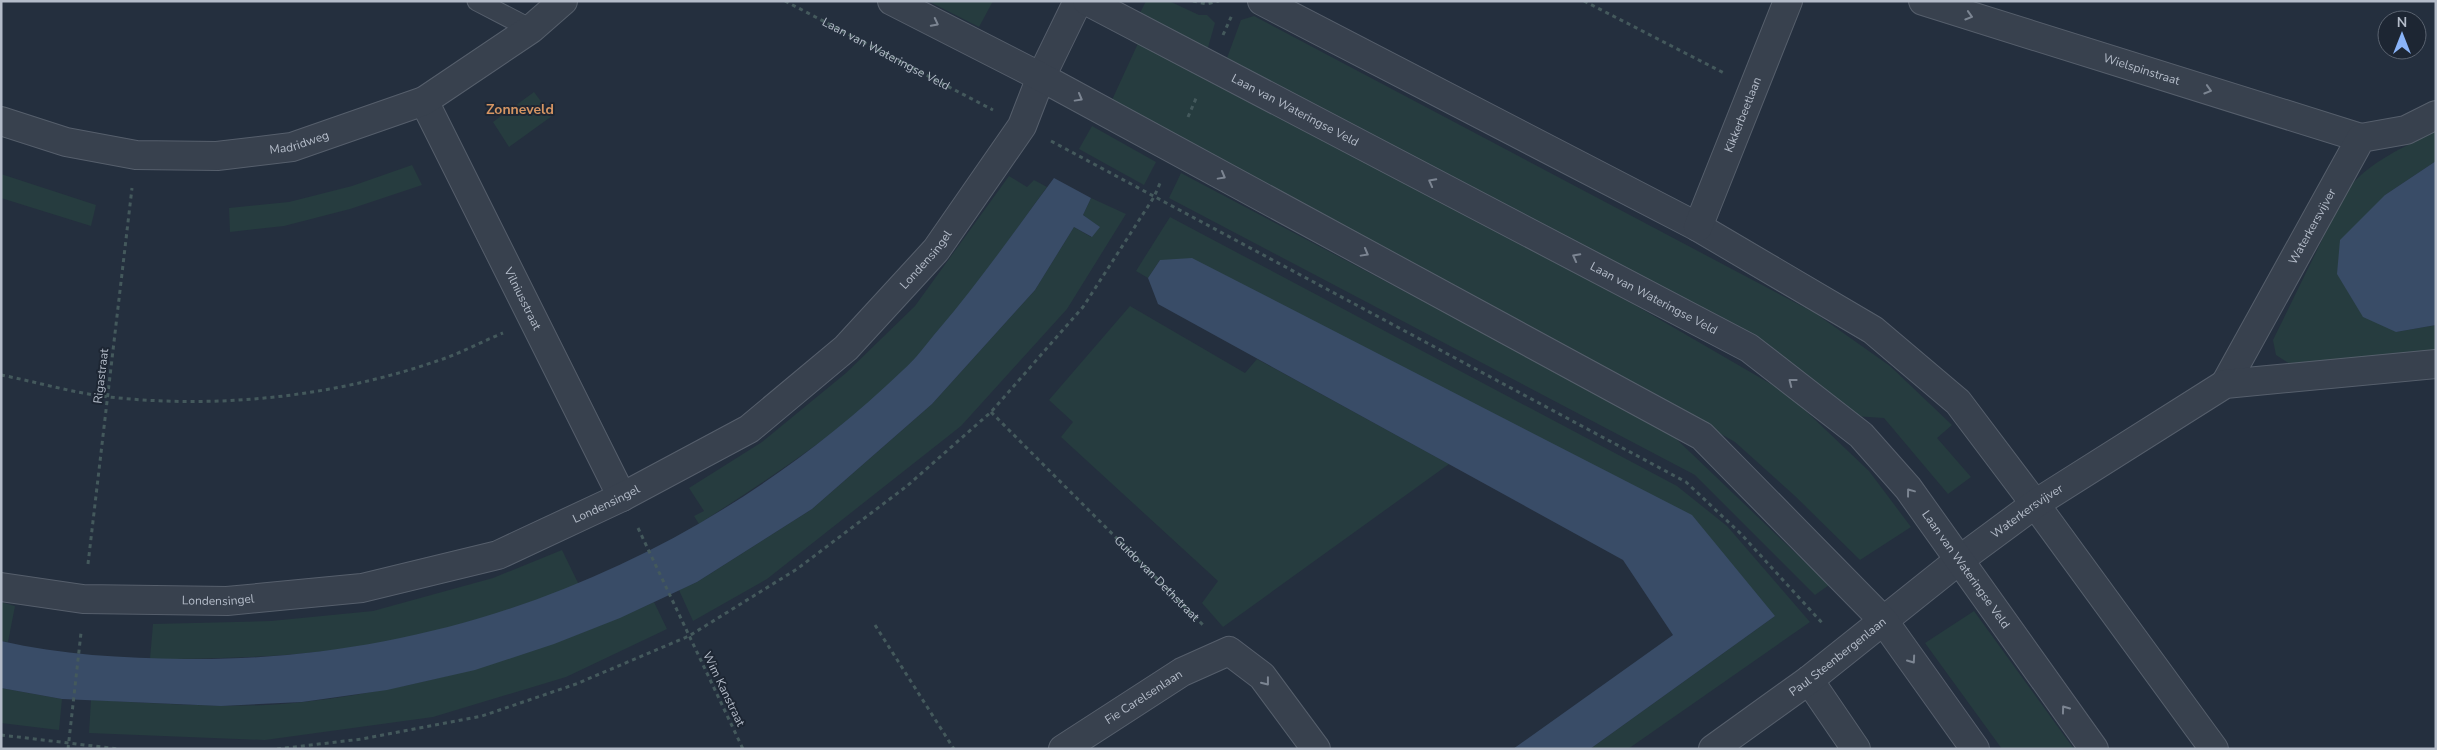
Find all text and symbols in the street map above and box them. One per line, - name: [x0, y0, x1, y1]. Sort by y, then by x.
- one-way arrow: [1965, 10, 1973, 20]
- north arrow: [2377, 10, 2427, 60]
- text: N: [2397, 13, 2407, 32]
- street label: Laan van Wateringse Veld: [820, 14, 952, 94]
- one-way arrow: [930, 17, 939, 27]
- street label: Wielspinstraat: [2101, 50, 2183, 89]
- street label: Laan van Wateringse Veld: [1229, 70, 1362, 150]
- street label: Kikkerbeetlaan: [1721, 74, 1765, 155]
- one-way arrow: [2203, 85, 2212, 95]
- one-way arrow: [1074, 92, 1083, 102]
- district label: Zonneveld: [486, 100, 554, 119]
- street label: Madridweg: [269, 127, 331, 158]
- one-way arrow: [1217, 170, 1226, 180]
- one-way arrow: [1428, 178, 1437, 188]
- street label: Waterkersvijver: [2285, 185, 2340, 267]
- street label: Londensingel: [896, 227, 956, 292]
- one-way arrow: [1360, 247, 1369, 257]
- one-way arrow: [1572, 253, 1581, 263]
- street label: Laan van Wateringse Veld: [1587, 258, 1720, 338]
- street label: Vilniusstraat: [500, 264, 546, 333]
- street label: Rigastraat: [90, 347, 112, 404]
- one-way arrow: [1789, 379, 1798, 387]
- street label: Waterkersvijver: [1988, 480, 2067, 542]
- street label: Londensingel: [570, 481, 643, 527]
- one-way arrow: [1908, 489, 1916, 498]
- street label: Laan van Wateringse Veld: [1918, 507, 2014, 632]
- street label: Guido van Dethstraat: [1111, 532, 1204, 625]
- street label: Londensingel: [182, 590, 255, 609]
- street label: Paul Steenbergenlaan: [1786, 614, 1889, 700]
- street label: Wim Kanstraat: [699, 649, 749, 730]
- one-way arrow: [1906, 654, 1915, 664]
- street label: Fie Carelsenlaan: [1102, 666, 1185, 728]
- one-way arrow: [1261, 676, 1269, 685]
- one-way arrow: [2062, 705, 2071, 715]

